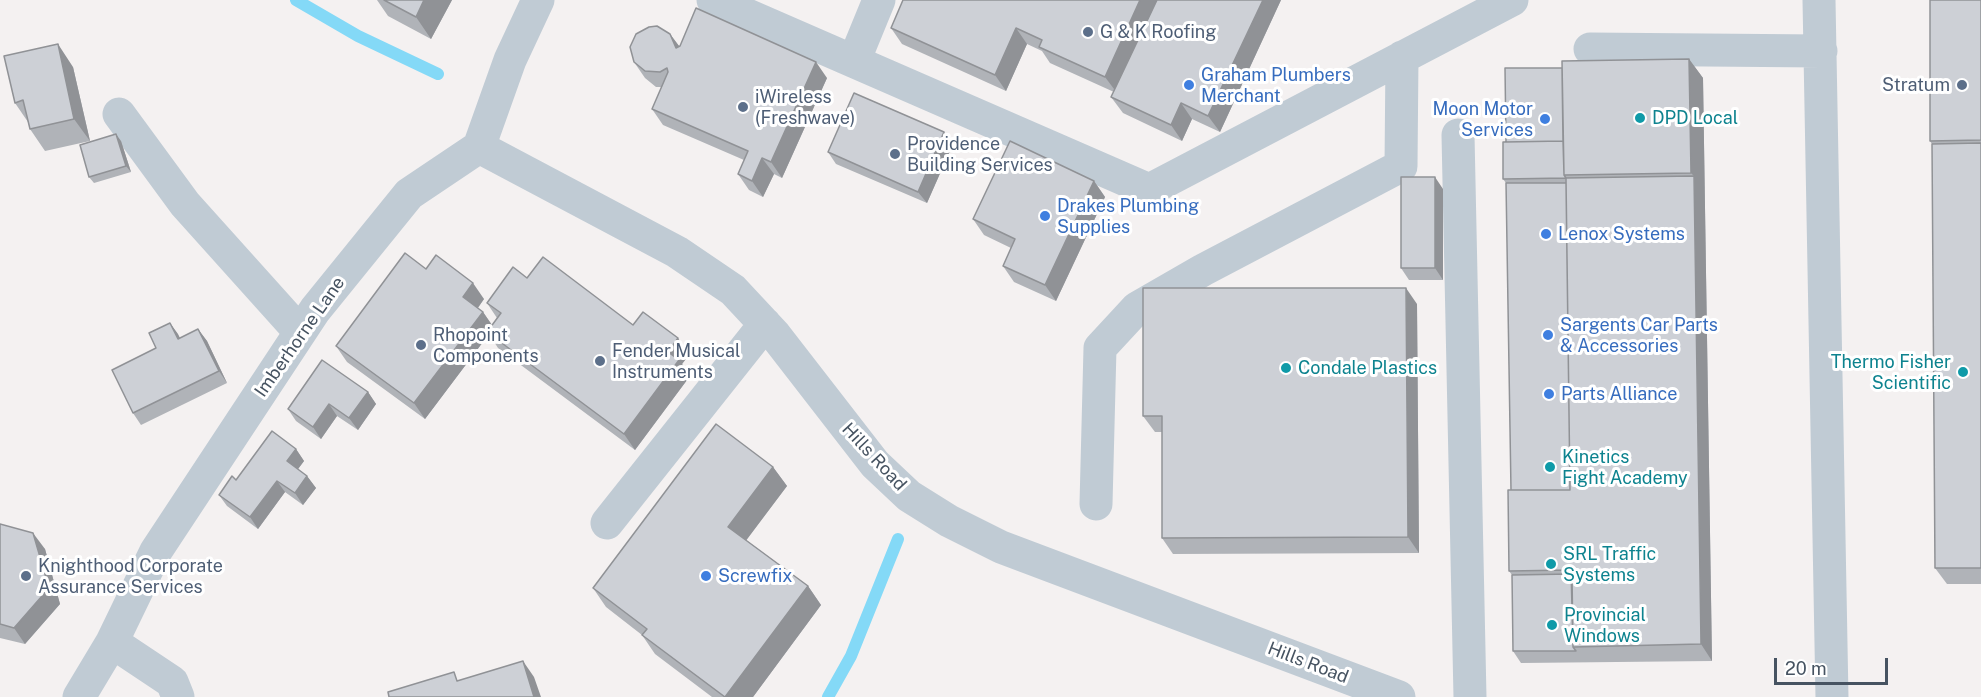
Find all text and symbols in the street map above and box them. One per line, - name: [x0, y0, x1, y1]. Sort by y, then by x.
- place label: G & K Roofing: [1100, 21, 1216, 43]
- marker: G & K Roofing: [1081, 25, 1095, 39]
- place label: Graham Plumbers Merchant: [1201, 64, 1351, 106]
- place label: Stratum: [1882, 74, 1950, 96]
- marker: Graham Plumbers Merchant: [1182, 78, 1196, 92]
- marker: Stratum: [1955, 78, 1969, 92]
- place label: iWireless (Freshwave): [755, 86, 855, 128]
- place label: Moon Motor Services: [1433, 98, 1533, 140]
- marker: iWireless (Freshwave): [736, 100, 750, 114]
- place label: DPD Local: [1652, 107, 1738, 129]
- marker: DPD Local: [1633, 111, 1647, 125]
- marker: Moon Motor Services: [1538, 112, 1552, 126]
- place label: Providence Building Services: [907, 133, 1053, 176]
- marker: Providence Building Services: [888, 147, 902, 161]
- place label: Drakes Plumbing Supplies: [1057, 195, 1199, 238]
- marker: Drakes Plumbing Supplies: [1038, 209, 1052, 223]
- place label: Lenox Systems: [1558, 223, 1685, 245]
- marker: Lenox Systems: [1539, 227, 1553, 241]
- street label: Imberhorne Lane: [250, 273, 350, 401]
- place label: Sargents Car Parts & Accessories: [1560, 314, 1718, 356]
- place label: Rhopoint Components: [433, 324, 539, 366]
- marker: Sargents Car Parts & Accessories: [1541, 328, 1555, 342]
- marker: Rhopoint Components: [414, 338, 428, 352]
- place label: Fender Musical Instruments: [612, 340, 740, 382]
- place label: Thermo Fisher Scientific: [1831, 351, 1951, 394]
- marker: Fender Musical Instruments: [593, 354, 607, 368]
- place label: Condale Plastics: [1298, 357, 1437, 379]
- marker: Condale Plastics: [1279, 361, 1293, 375]
- marker: Thermo Fisher Scientific: [1956, 365, 1970, 379]
- place label: Parts Alliance: [1561, 383, 1678, 405]
- marker: Parts Alliance: [1542, 387, 1556, 401]
- street label: Hills Road: [837, 419, 911, 495]
- place label: Kinetics Fight Academy: [1562, 446, 1688, 488]
- marker: Kinetics Fight Academy: [1543, 460, 1557, 474]
- place label: SRL Traffic Systems: [1563, 543, 1656, 586]
- place label: Knighthood Corporate Assurance Services: [38, 555, 223, 598]
- marker: SRL Traffic Systems: [1544, 557, 1558, 571]
- place label: Screwfix: [718, 565, 793, 587]
- marker: Knighthood Corporate Assurance Services: [19, 569, 33, 583]
- marker: Screwfix: [699, 569, 713, 583]
- place label: Provincial Windows: [1564, 604, 1646, 646]
- marker: Provincial Windows: [1545, 618, 1559, 632]
- street label: Hills Road: [1265, 638, 1351, 688]
- scale bar: [1777, 646, 1891, 684]
- text: 20 m: [1785, 658, 1827, 679]

